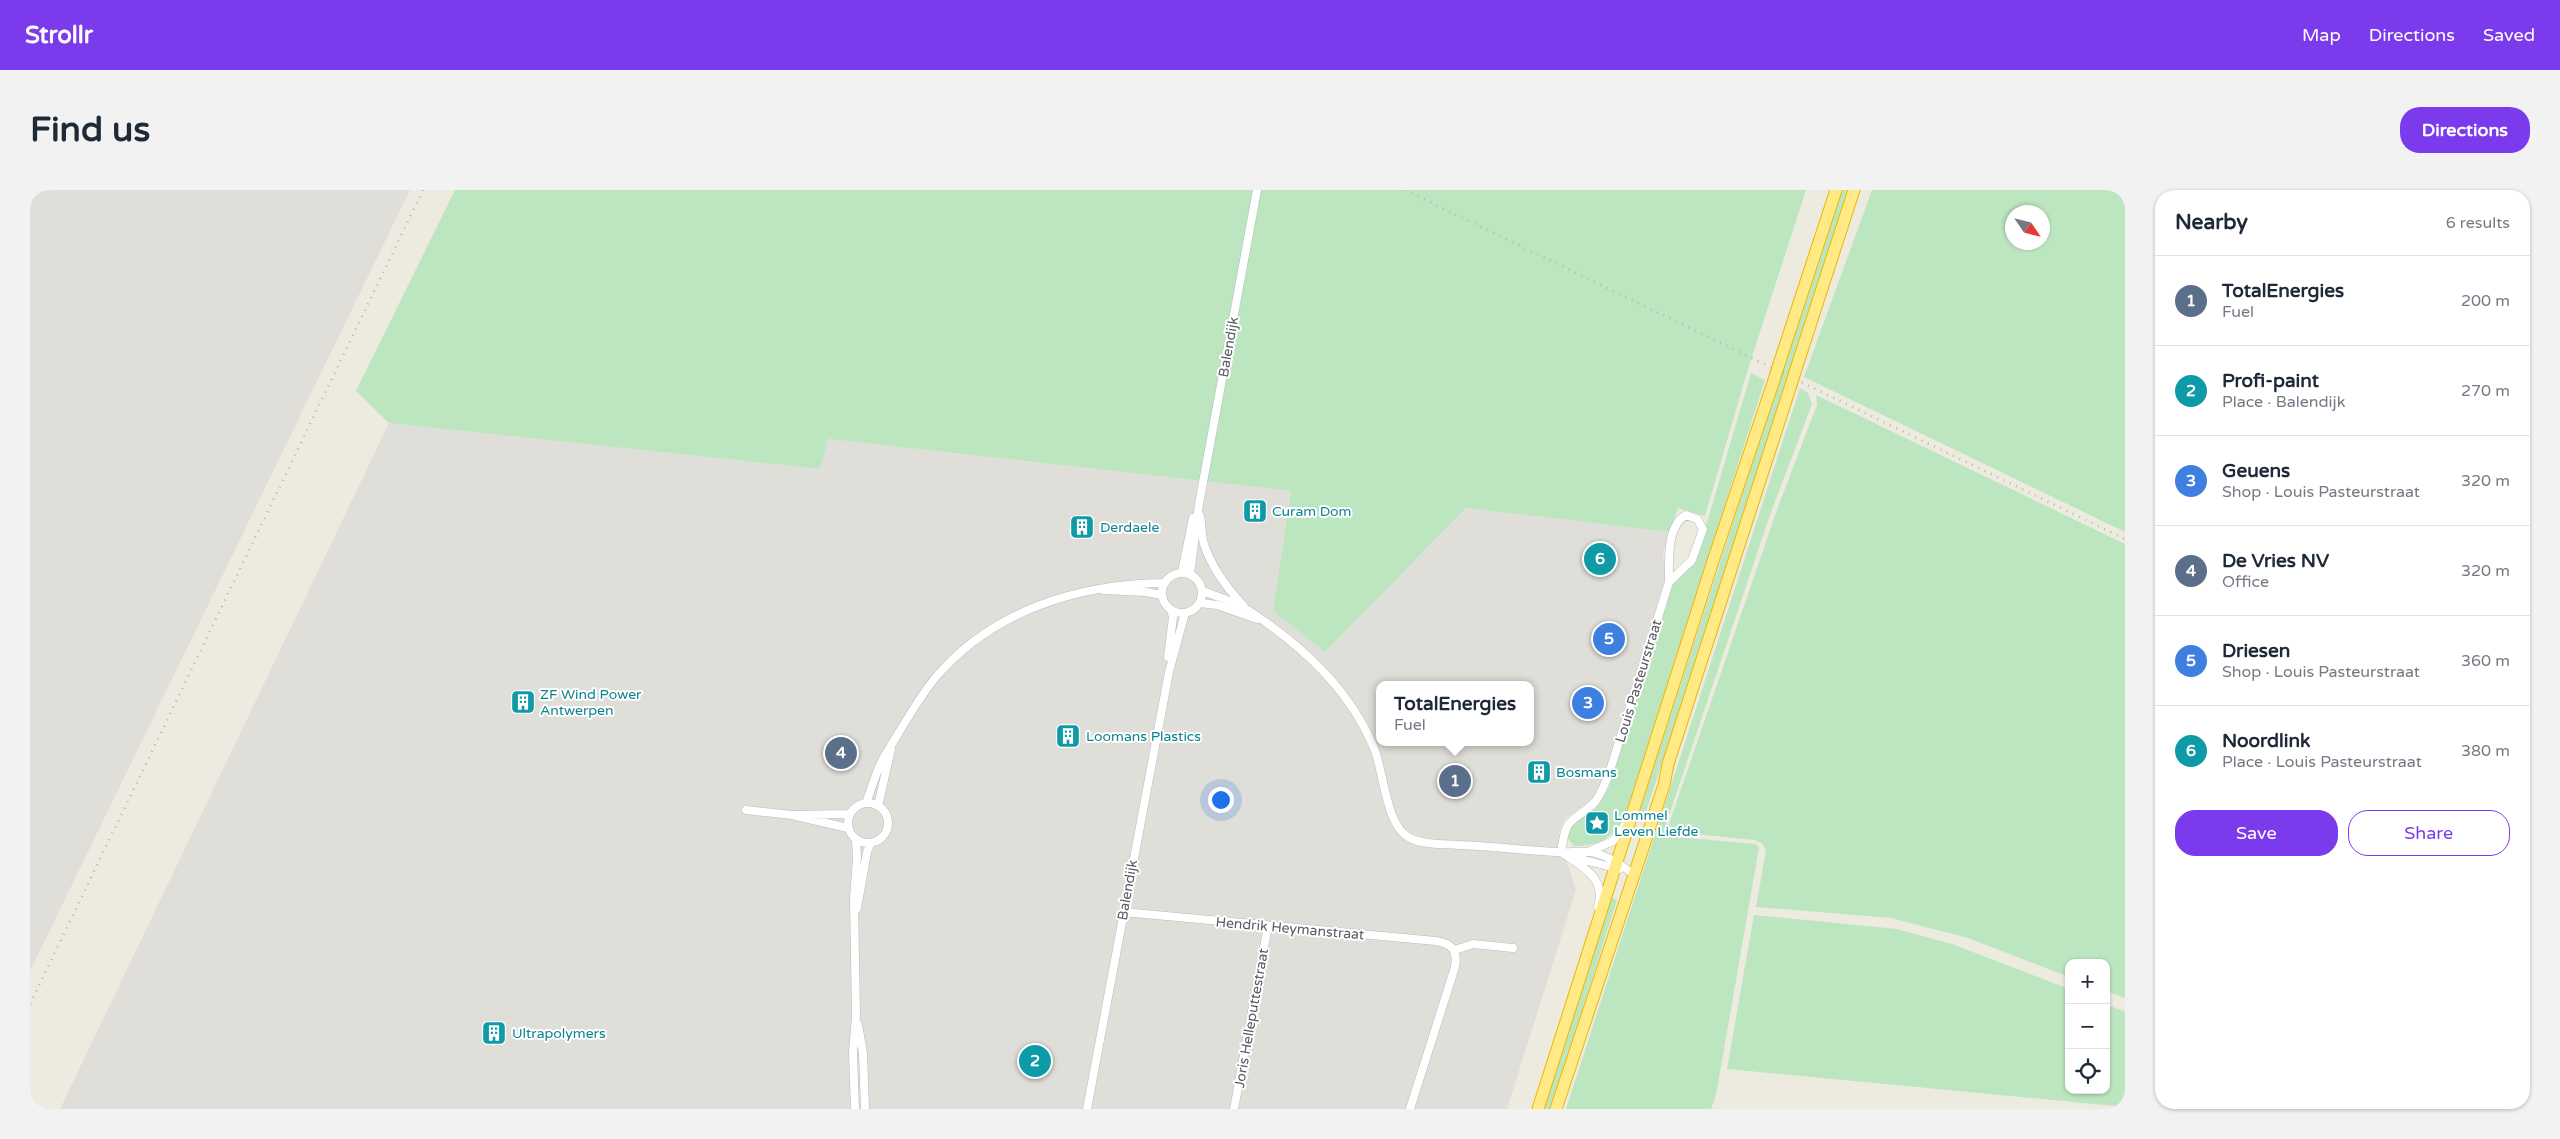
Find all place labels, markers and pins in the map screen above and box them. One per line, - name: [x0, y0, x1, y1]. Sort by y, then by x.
- building icon: Curam Dom: [1242, 498, 1268, 524]
- place label: Curam Dom: [1272, 503, 1351, 520]
- building icon: Derdaele: [1069, 514, 1095, 540]
- place label: Derdaele: [1100, 519, 1159, 536]
- pin: 6: [1584, 540, 1616, 578]
- pin: 5: [1593, 620, 1625, 658]
- pin: 3: [1572, 684, 1604, 722]
- place label: ZF Wind Power Antwerpen: [540, 686, 642, 719]
- building icon: ZF Wind Power Antwerpen: [510, 689, 536, 715]
- building icon: Loomans Plastics: [1055, 723, 1081, 749]
- place label: Loomans Plastics: [1086, 728, 1201, 745]
- pin: 4: [825, 734, 857, 772]
- building icon: Bosmans: [1526, 759, 1552, 785]
- pin: 1: [1439, 762, 1471, 800]
- place label: Bosmans: [1556, 764, 1617, 781]
- place label: Lommel Leven Liefde: [1614, 807, 1699, 840]
- place icon: Lommel Leven Liefde: [1584, 810, 1610, 836]
- building icon: Ultrapolymers: [481, 1020, 507, 1046]
- place label: Ultrapolymers: [512, 1025, 606, 1042]
- pin: 2: [1019, 1042, 1051, 1080]

